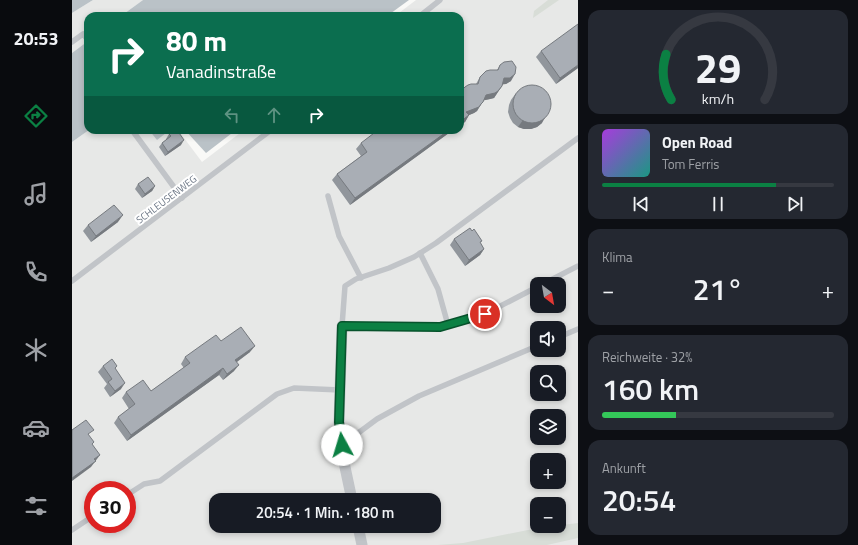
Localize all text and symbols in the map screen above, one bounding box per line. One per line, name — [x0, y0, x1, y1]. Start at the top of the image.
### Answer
text: 80 m — [166, 19, 227, 62]
text: 20:53 — [14, 25, 58, 52]
icon: right — [100, 28, 152, 80]
text: 29 — [695, 36, 741, 99]
text: Vanadinstraße — [166, 58, 276, 85]
text: km/h — [702, 88, 734, 110]
icon: directions — [22, 102, 50, 130]
icon: left — [221, 104, 243, 126]
icon: ahead — [263, 104, 285, 126]
icon: right — [305, 104, 327, 126]
text: Open Road — [662, 131, 732, 154]
text: Tom Ferris — [662, 154, 719, 174]
street label: SCHLEUSENWEG — [133, 172, 200, 227]
icon: music — [22, 180, 50, 208]
icon: previous — [630, 193, 652, 215]
icon: pause — [707, 193, 729, 215]
icon: next — [784, 193, 806, 215]
text: Klima — [602, 247, 633, 267]
icon: phone — [22, 258, 50, 286]
text: 21° — [693, 266, 743, 312]
text: − — [602, 273, 614, 307]
text: + — [822, 273, 834, 307]
north arrow — [530, 277, 566, 313]
map controls — [530, 277, 566, 533]
pin — [468, 297, 502, 331]
icon: arrive — [474, 303, 496, 325]
button: sound — [530, 321, 566, 357]
icon: climate — [22, 336, 50, 364]
text: Reichweite · 32% — [602, 347, 693, 367]
button: search — [530, 365, 566, 401]
text: 160 km — [602, 366, 699, 412]
button: layers — [530, 409, 566, 445]
icon: car — [22, 414, 50, 442]
position arrow — [321, 424, 363, 466]
button: + — [530, 453, 566, 489]
text: Ankunft — [602, 458, 646, 478]
text: 20:54 — [602, 477, 676, 523]
speed limit sign: 30 — [84, 481, 136, 533]
icon: filters — [22, 492, 50, 520]
button: − — [530, 497, 566, 533]
text: 20:54 · 1 Min. · 180 m — [256, 501, 394, 524]

